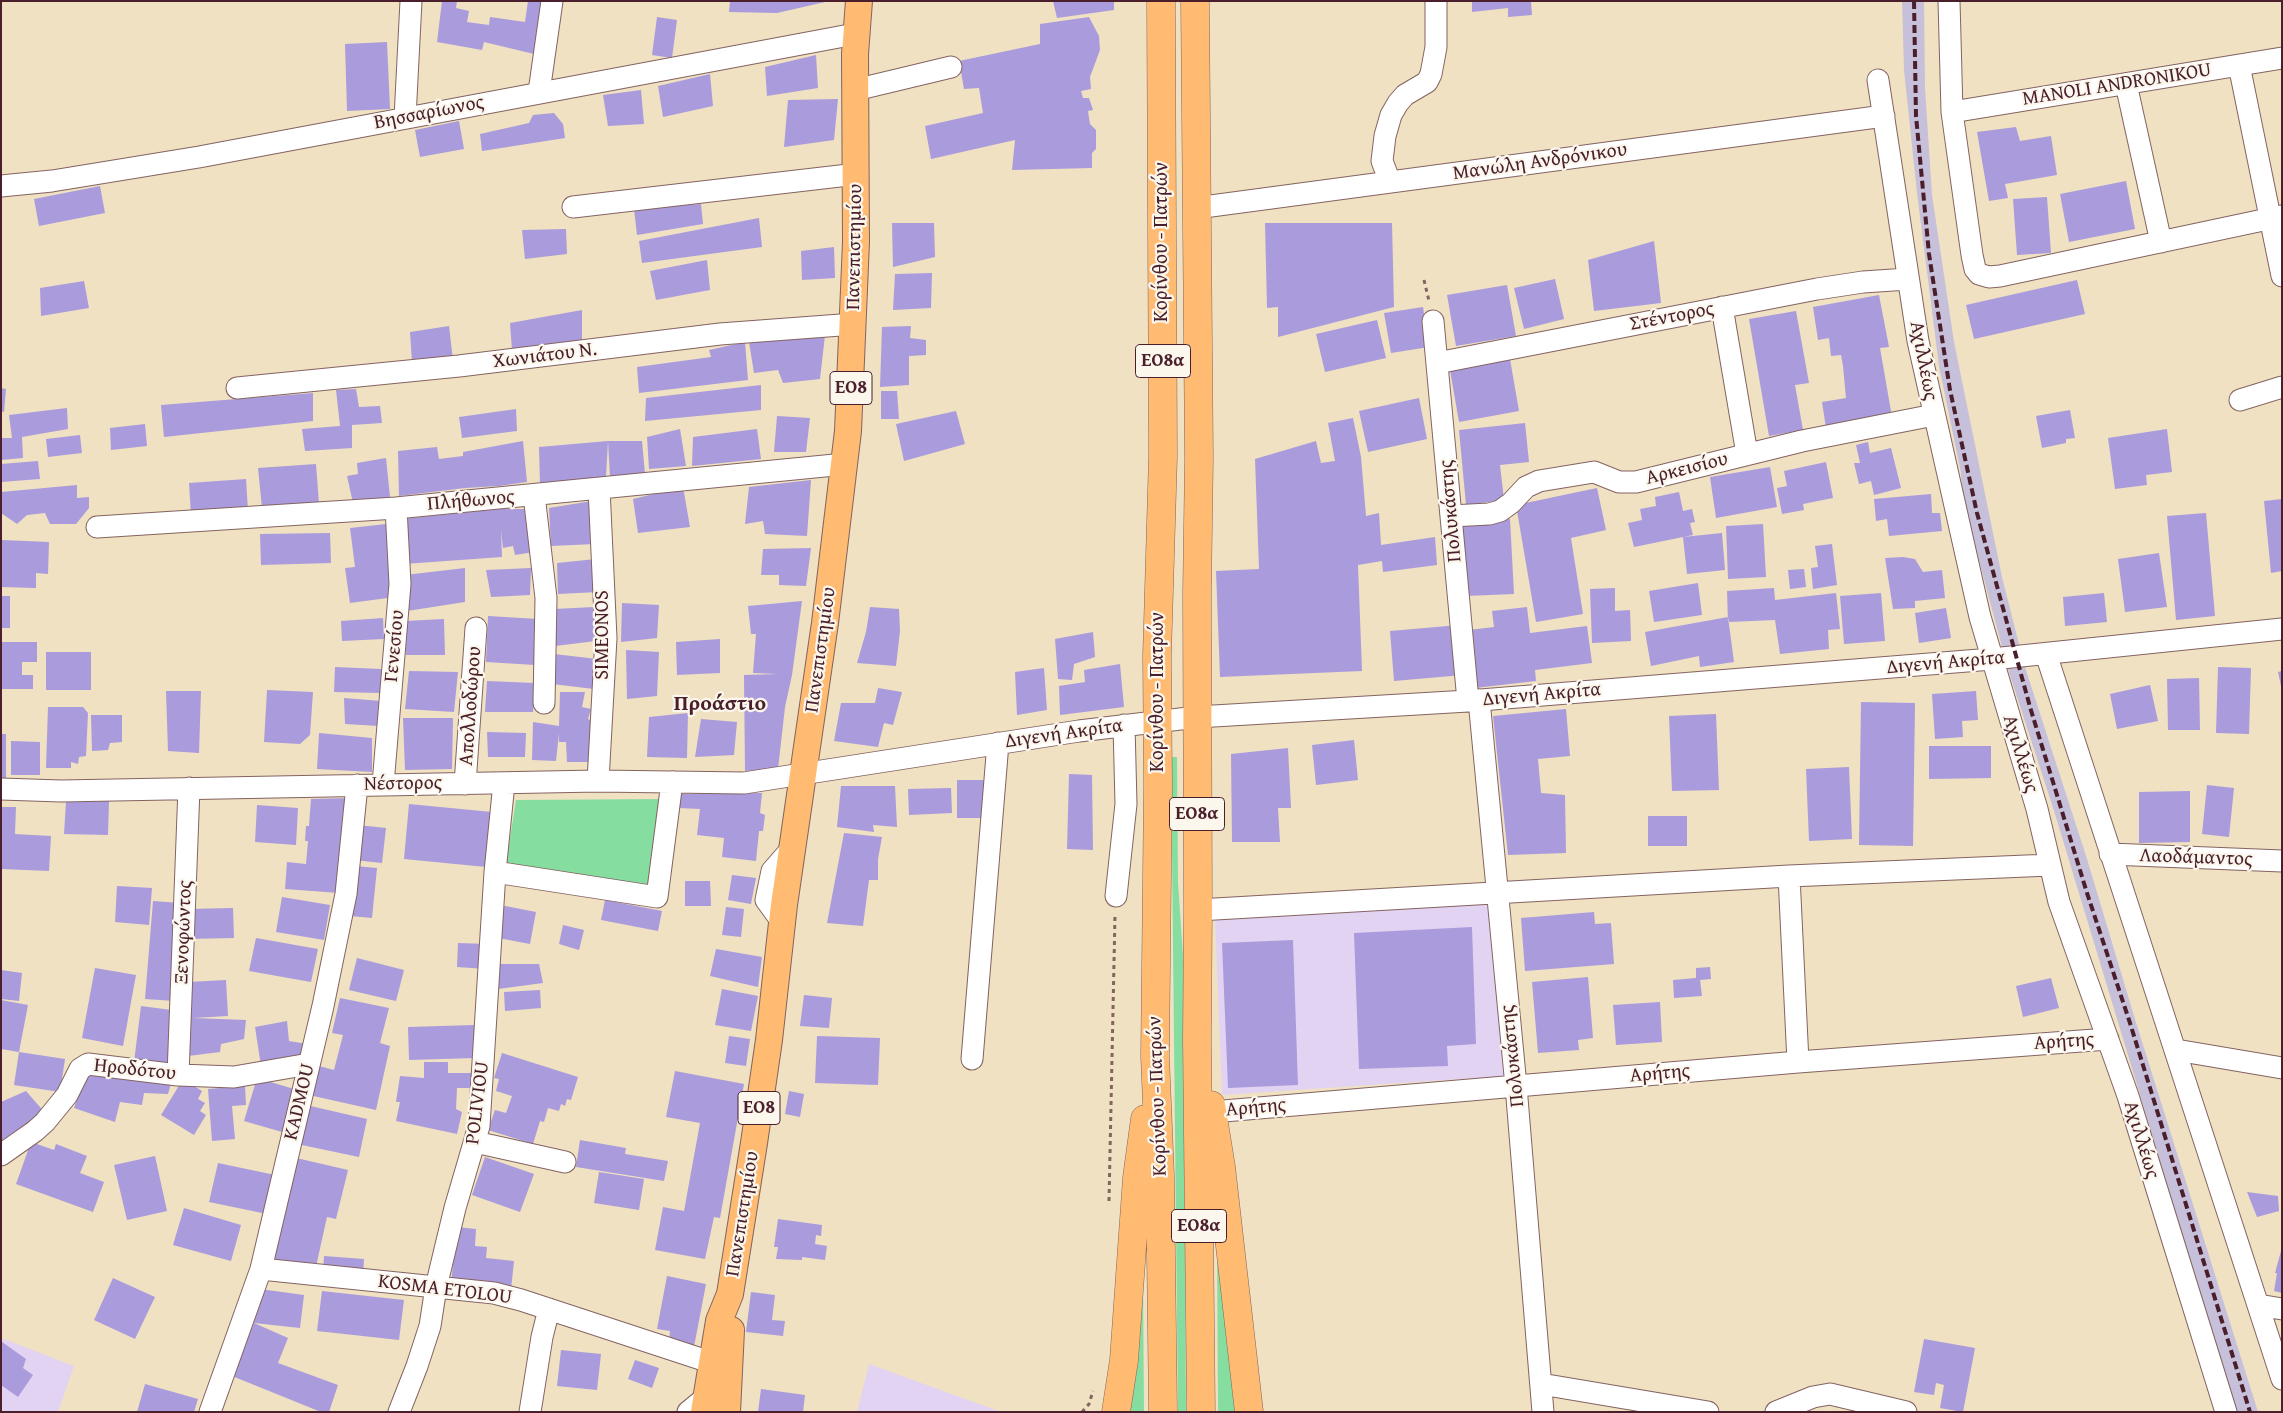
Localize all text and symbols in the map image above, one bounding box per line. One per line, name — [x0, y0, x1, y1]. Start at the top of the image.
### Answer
street label: MANOLI ANDRONIKOU — [2021, 58, 2213, 112]
street label: Βησσαρίωνος — [372, 91, 486, 135]
street label: Μανώλη Ανδρόνικου — [1451, 138, 1629, 186]
street label: Κορίνθου - Πατρών — [1150, 162, 1174, 322]
street label: Πανεπιστημίου — [842, 184, 868, 310]
street label: Στέντορος — [1628, 297, 1716, 337]
street label: Αχιλλέως — [1904, 319, 1942, 403]
street label: Χωνιάτου Ν. — [492, 338, 598, 374]
road number: ΕΟ8α — [1136, 344, 1190, 378]
road number: ΕΟ8 — [830, 372, 872, 404]
street label: Αρκεισίου — [1644, 447, 1730, 491]
street label: Πολυκάστης — [1435, 459, 1467, 563]
street label: Πλήθωνος — [426, 485, 516, 517]
street label: Πανεπιστημίου — [800, 586, 842, 714]
street label: SIMEONOS — [591, 590, 615, 680]
street label: Γενεσίου — [380, 609, 410, 683]
street label: Κορίνθου - Πατρών — [1146, 612, 1170, 772]
street label: Απολλοδώρου — [455, 646, 487, 766]
street label: Διγενή Ακρίτα — [1886, 646, 2006, 680]
street label: Διγενή Ακρίτα — [1482, 678, 1602, 712]
district label: Προάστιο — [674, 691, 766, 717]
street label: Αχιλλέως — [1997, 712, 2043, 796]
street label: Διγενή Ακρίτα — [1004, 714, 1124, 754]
street label: Νέστορος — [364, 771, 442, 797]
road number: ΕΟ8α — [1170, 798, 1224, 831]
street label: Λαοδάμαντος — [2139, 844, 2253, 872]
street label: Ξενοφώντος — [170, 880, 198, 984]
street label: Πολυκάστης — [1496, 1004, 1530, 1108]
street label: Κορίνθου - Πατρών — [1143, 1016, 1173, 1176]
street label: Αρήτης — [2033, 1028, 2095, 1056]
street label: Ηροδότου — [93, 1054, 177, 1086]
street label: Αρήτης — [1629, 1059, 1691, 1089]
street label: POLIVIOU — [461, 1060, 495, 1146]
street label: KADMOU — [280, 1061, 320, 1143]
road number: ΕΟ8 — [738, 1092, 780, 1124]
street label: Αρήτης — [1225, 1093, 1287, 1123]
street label: Αχιλλέως — [2118, 1098, 2164, 1182]
street label: Πανεπιστημίου — [721, 1150, 765, 1278]
road number: ΕΟ8α — [1172, 1210, 1226, 1242]
street label: KOSMA ETOLOU — [377, 1270, 513, 1310]

